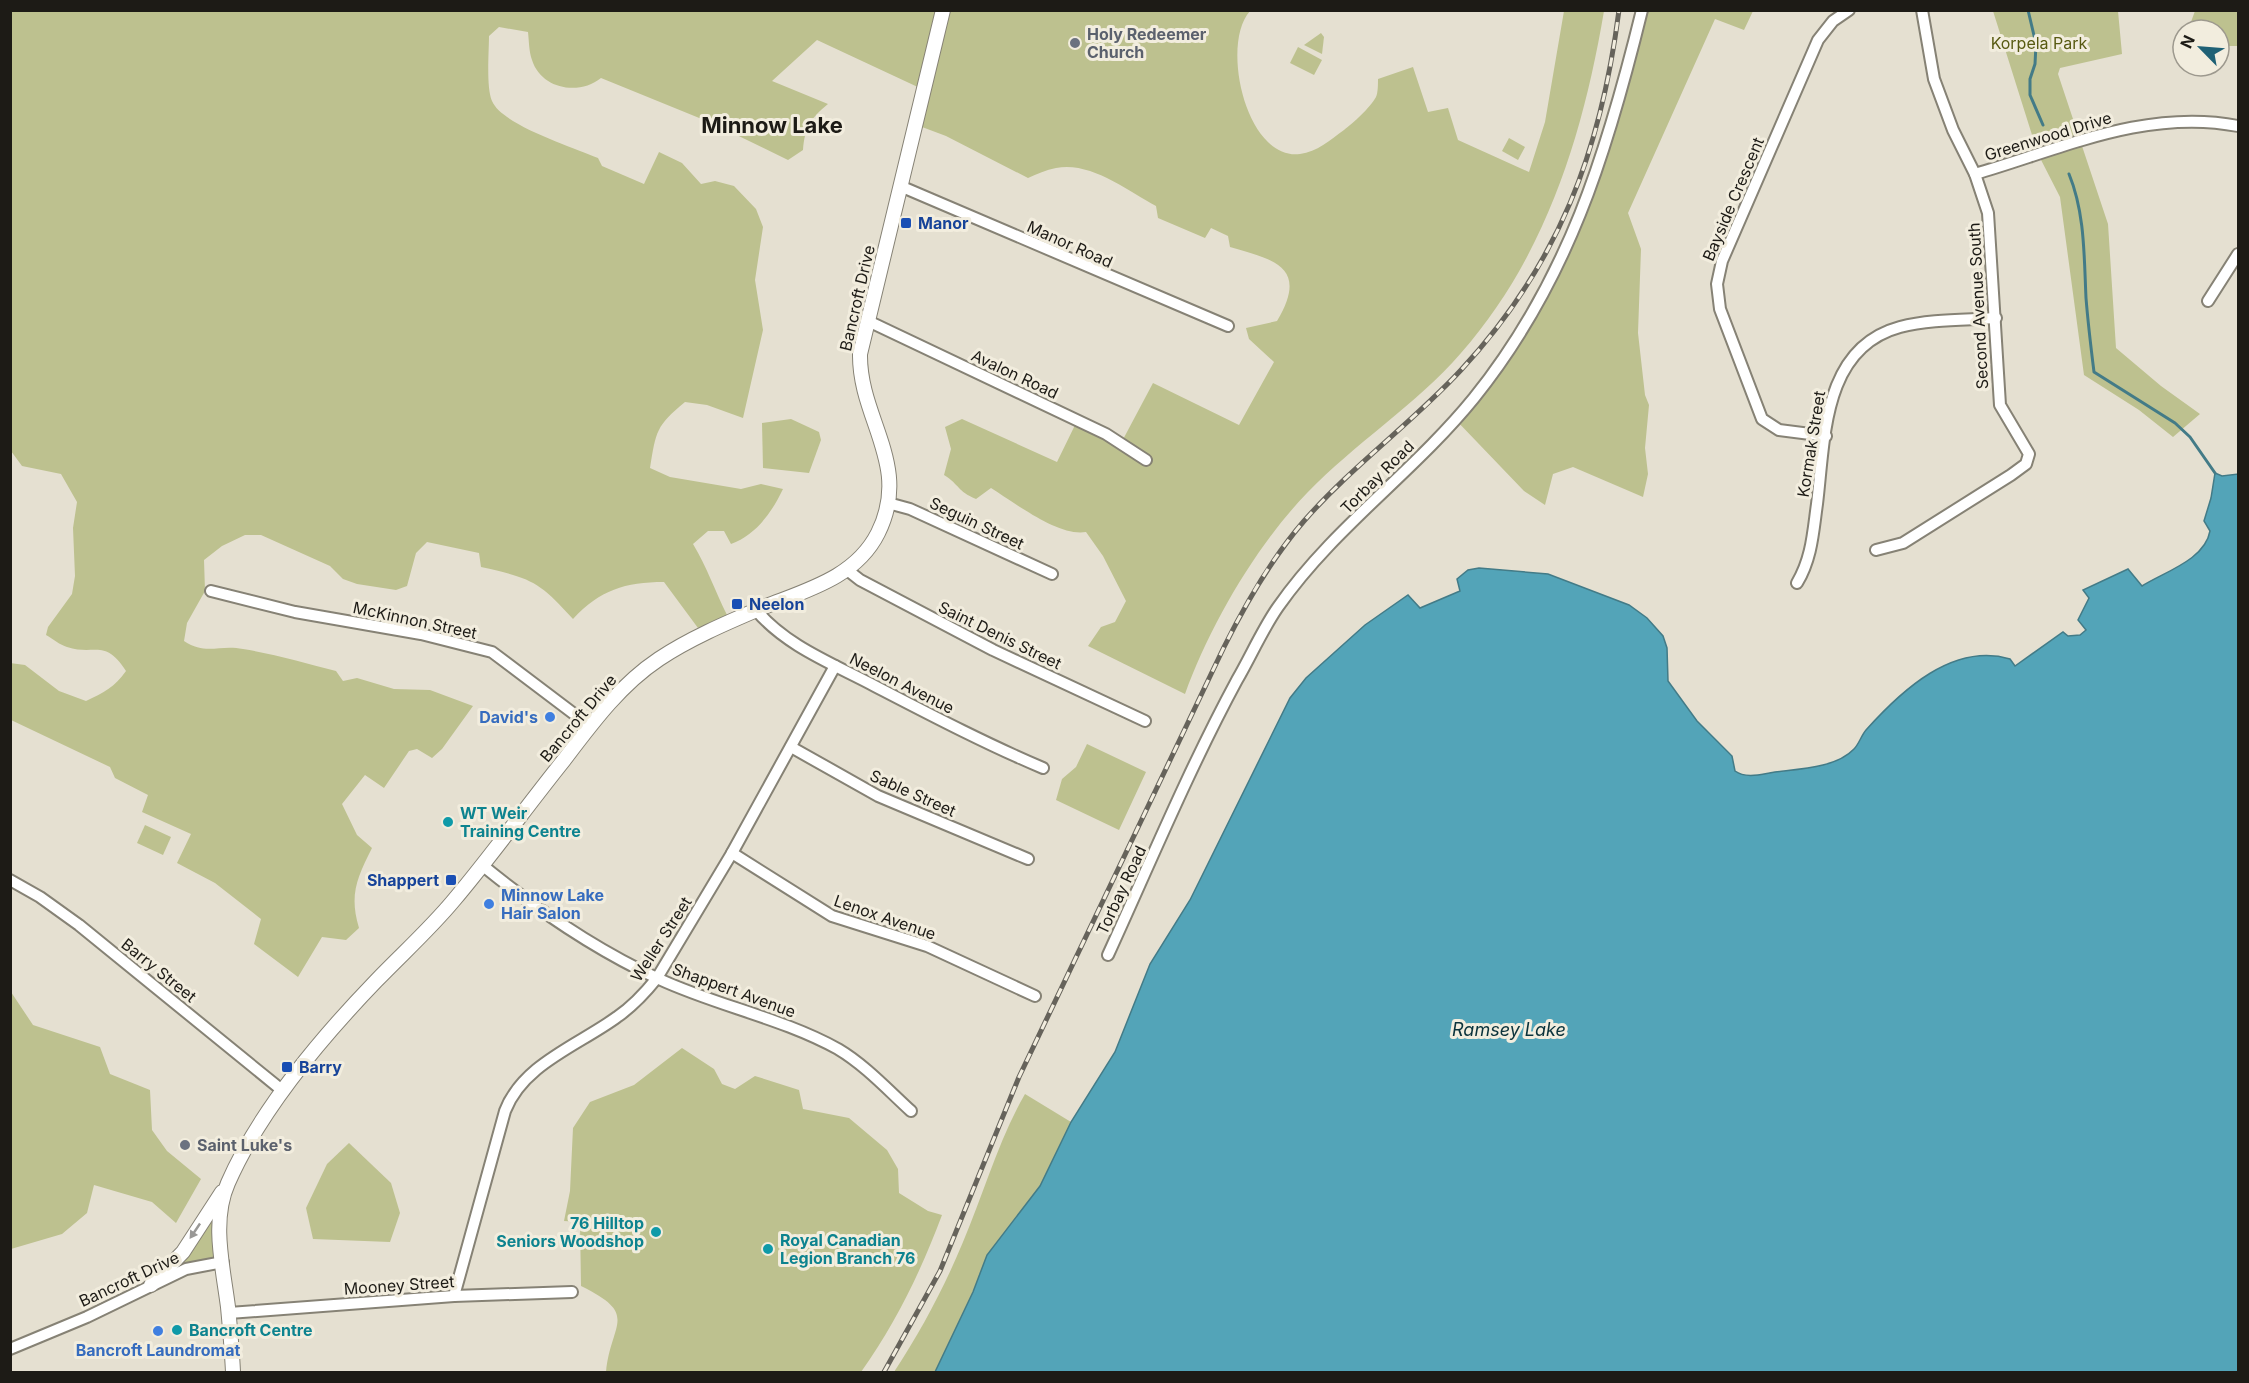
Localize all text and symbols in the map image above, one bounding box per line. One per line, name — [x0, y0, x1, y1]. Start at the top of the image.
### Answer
north arrow — [2171, 18, 2231, 78]
place label: Holy Redeemer Church — [1087, 24, 1207, 62]
text: N — [2176, 32, 2199, 51]
park label: Korpela Park — [1991, 33, 2088, 53]
marker: Holy Redeemer Church — [1068, 36, 1082, 50]
street label: Greenwood Drive — [1982, 107, 2114, 165]
district label: Minnow Lake — [701, 112, 843, 138]
street label: Bayside Crescent — [1698, 134, 1768, 264]
place label: Manor — [918, 213, 969, 233]
marker: Manor — [899, 216, 913, 230]
street label: Manor Road — [1024, 216, 1116, 272]
street label: Second Avenue South — [1964, 222, 1992, 390]
street label: Bancroft Drive — [835, 243, 879, 353]
street label: Avalon Road — [968, 345, 1062, 403]
street label: Kormak Street — [1793, 389, 1829, 499]
street label: Torbay Road — [1336, 436, 1418, 518]
street label: Seguin Street — [927, 492, 1027, 554]
place label: Neelon — [749, 594, 804, 614]
street label: McKinnon Street — [351, 597, 479, 643]
marker: Neelon — [730, 597, 744, 611]
street label: Saint Denis Street — [935, 597, 1065, 673]
street label: Neelon Avenue — [847, 648, 957, 718]
street label: Bancroft Drive — [536, 670, 620, 766]
place label: David's — [479, 707, 538, 727]
marker: David's — [543, 710, 557, 724]
street label: Sable Street — [867, 765, 959, 821]
place label: WT Weir Training Centre — [460, 803, 581, 841]
marker: WT Weir Training Centre — [441, 815, 455, 829]
street label: Torbay Road — [1092, 842, 1150, 938]
place label: Shappert — [367, 870, 439, 890]
marker: Shappert — [444, 873, 458, 887]
place label: Minnow Lake Hair Salon — [501, 885, 604, 923]
street label: Lenox Avenue — [831, 890, 939, 944]
street label: Weller Street — [626, 893, 696, 985]
marker: Minnow Lake Hair Salon — [482, 897, 496, 911]
street label: Barry Street — [117, 934, 201, 1006]
street label: Shappert Avenue — [670, 958, 798, 1022]
water label: Ramsey Lake — [1452, 1019, 1566, 1040]
place label: Barry — [299, 1057, 342, 1077]
marker: Barry — [280, 1060, 294, 1074]
place label: Saint Luke's — [197, 1135, 292, 1155]
marker: Saint Luke's — [178, 1138, 192, 1152]
place label: 76 Hilltop Seniors Woodshop — [496, 1213, 644, 1251]
one-way arrow — [190, 1223, 201, 1239]
marker: 76 Hilltop Seniors Woodshop — [649, 1225, 663, 1239]
place label: Royal Canadian Legion Branch 76 — [780, 1230, 915, 1268]
marker: Royal Canadian Legion Branch 76 — [761, 1242, 775, 1256]
street label: Bancroft Drive — [76, 1247, 182, 1311]
street label: Mooney Street — [343, 1271, 455, 1299]
place label: Bancroft Centre — [189, 1320, 312, 1340]
marker: Bancroft Centre — [170, 1323, 184, 1337]
marker: Bancroft Laundromat — [151, 1324, 165, 1338]
place label: Bancroft Laundromat — [76, 1340, 240, 1360]

